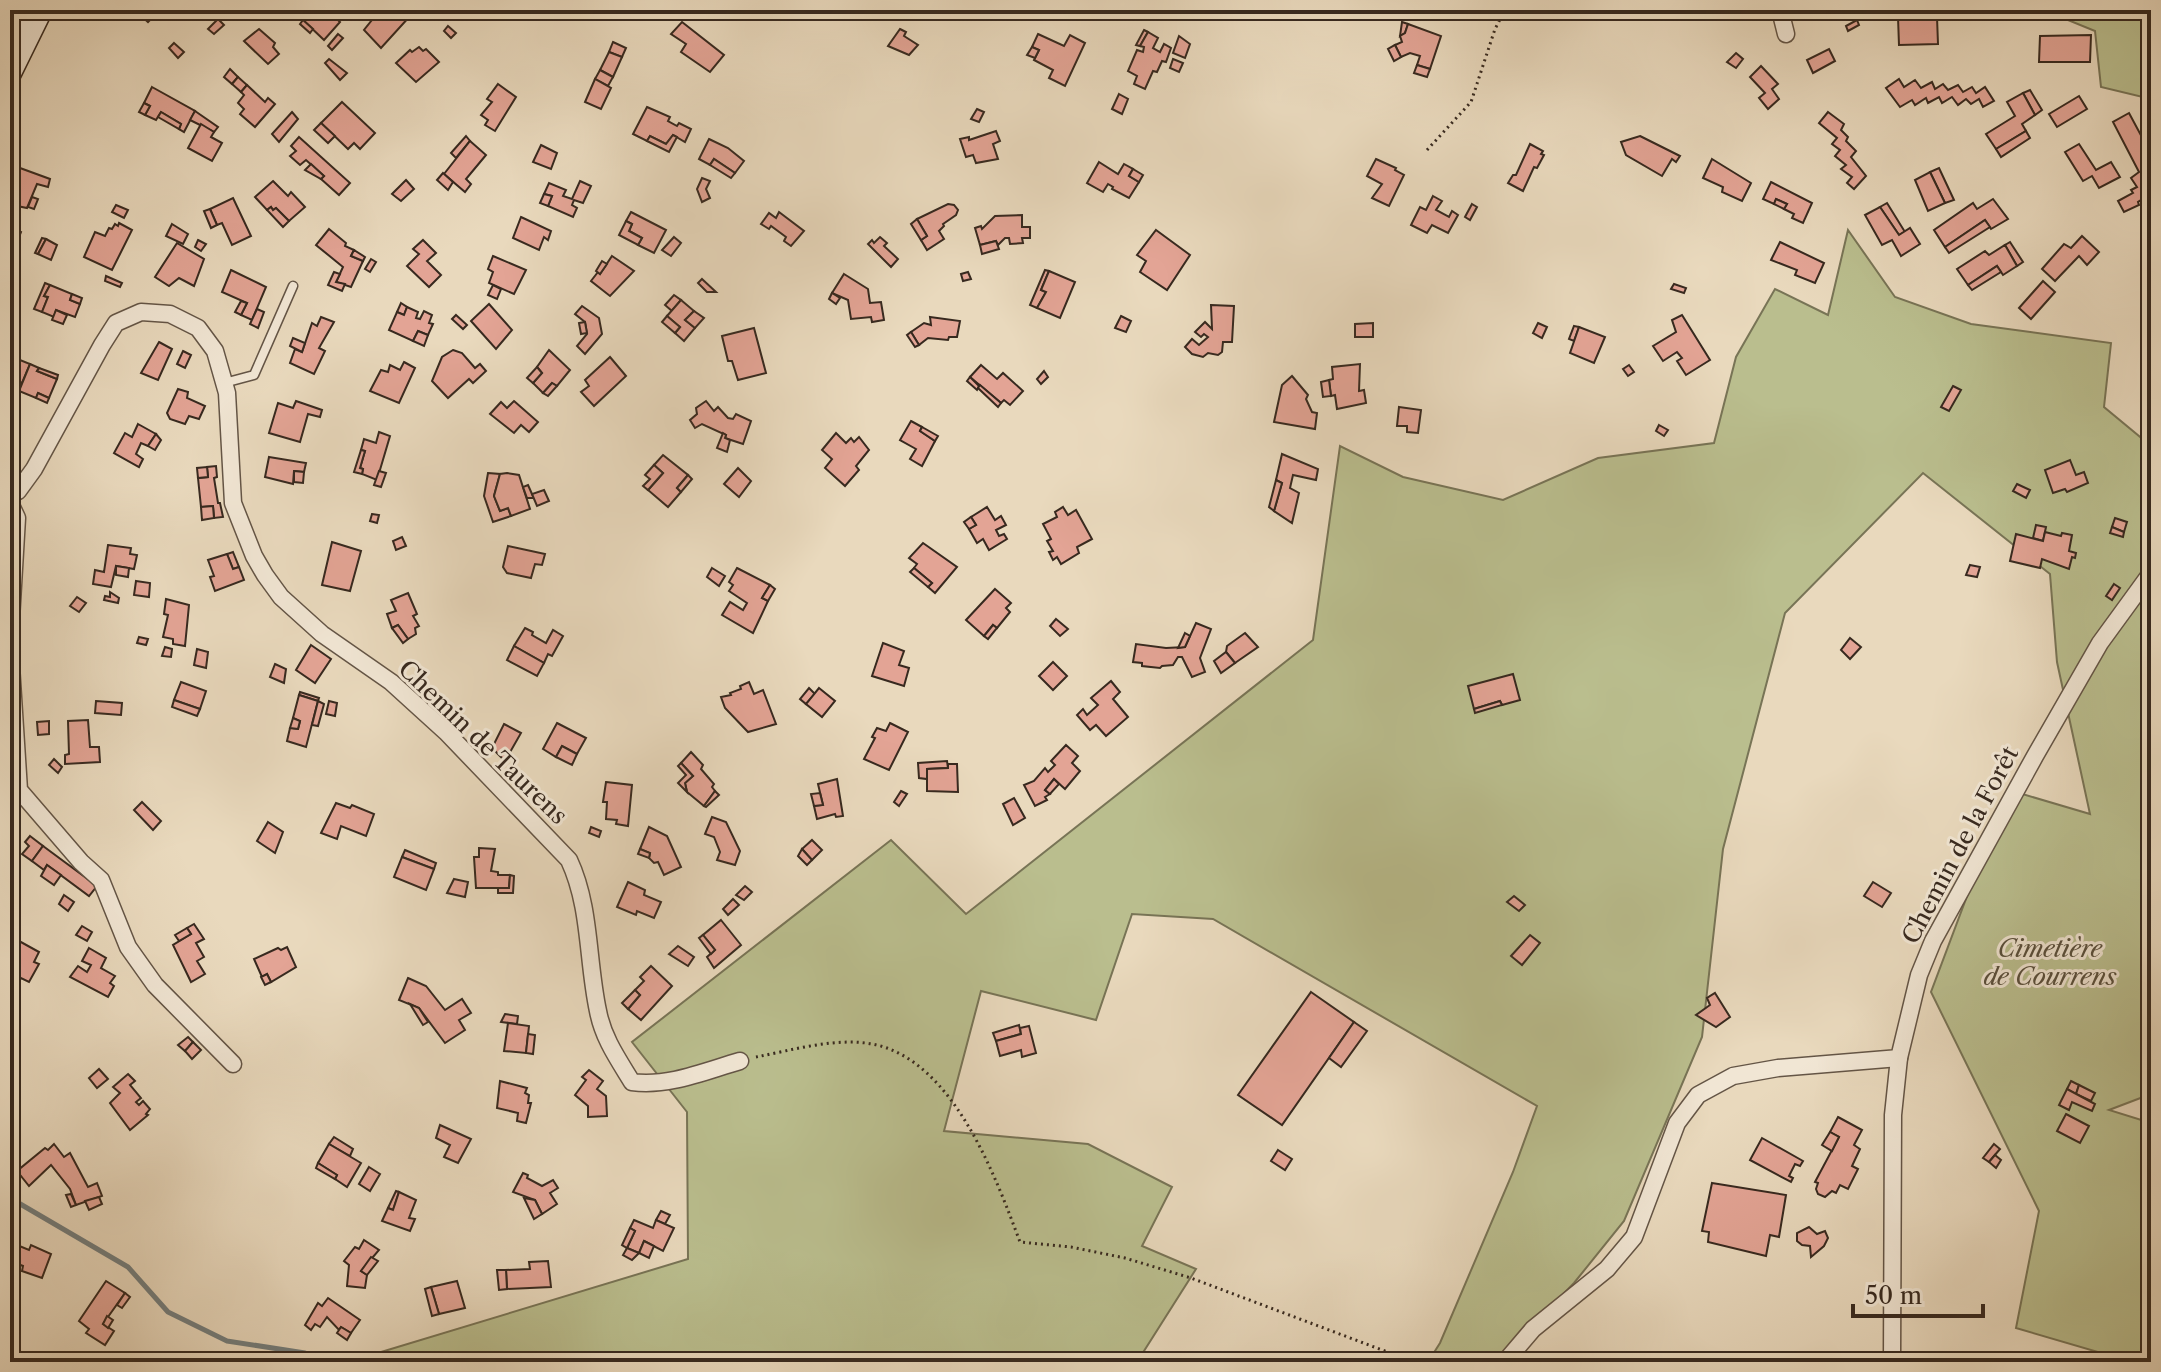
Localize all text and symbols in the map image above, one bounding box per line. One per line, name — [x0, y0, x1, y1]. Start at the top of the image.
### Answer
street label: Chemin de Taurens — [392, 654, 574, 830]
street label: Chemin de la Forêt — [1896, 741, 2025, 949]
park label: Cimetière de Courrens — [1983, 934, 2117, 991]
scale bar — [1853, 1268, 1983, 1318]
text: 50 m — [1865, 1281, 1922, 1310]

